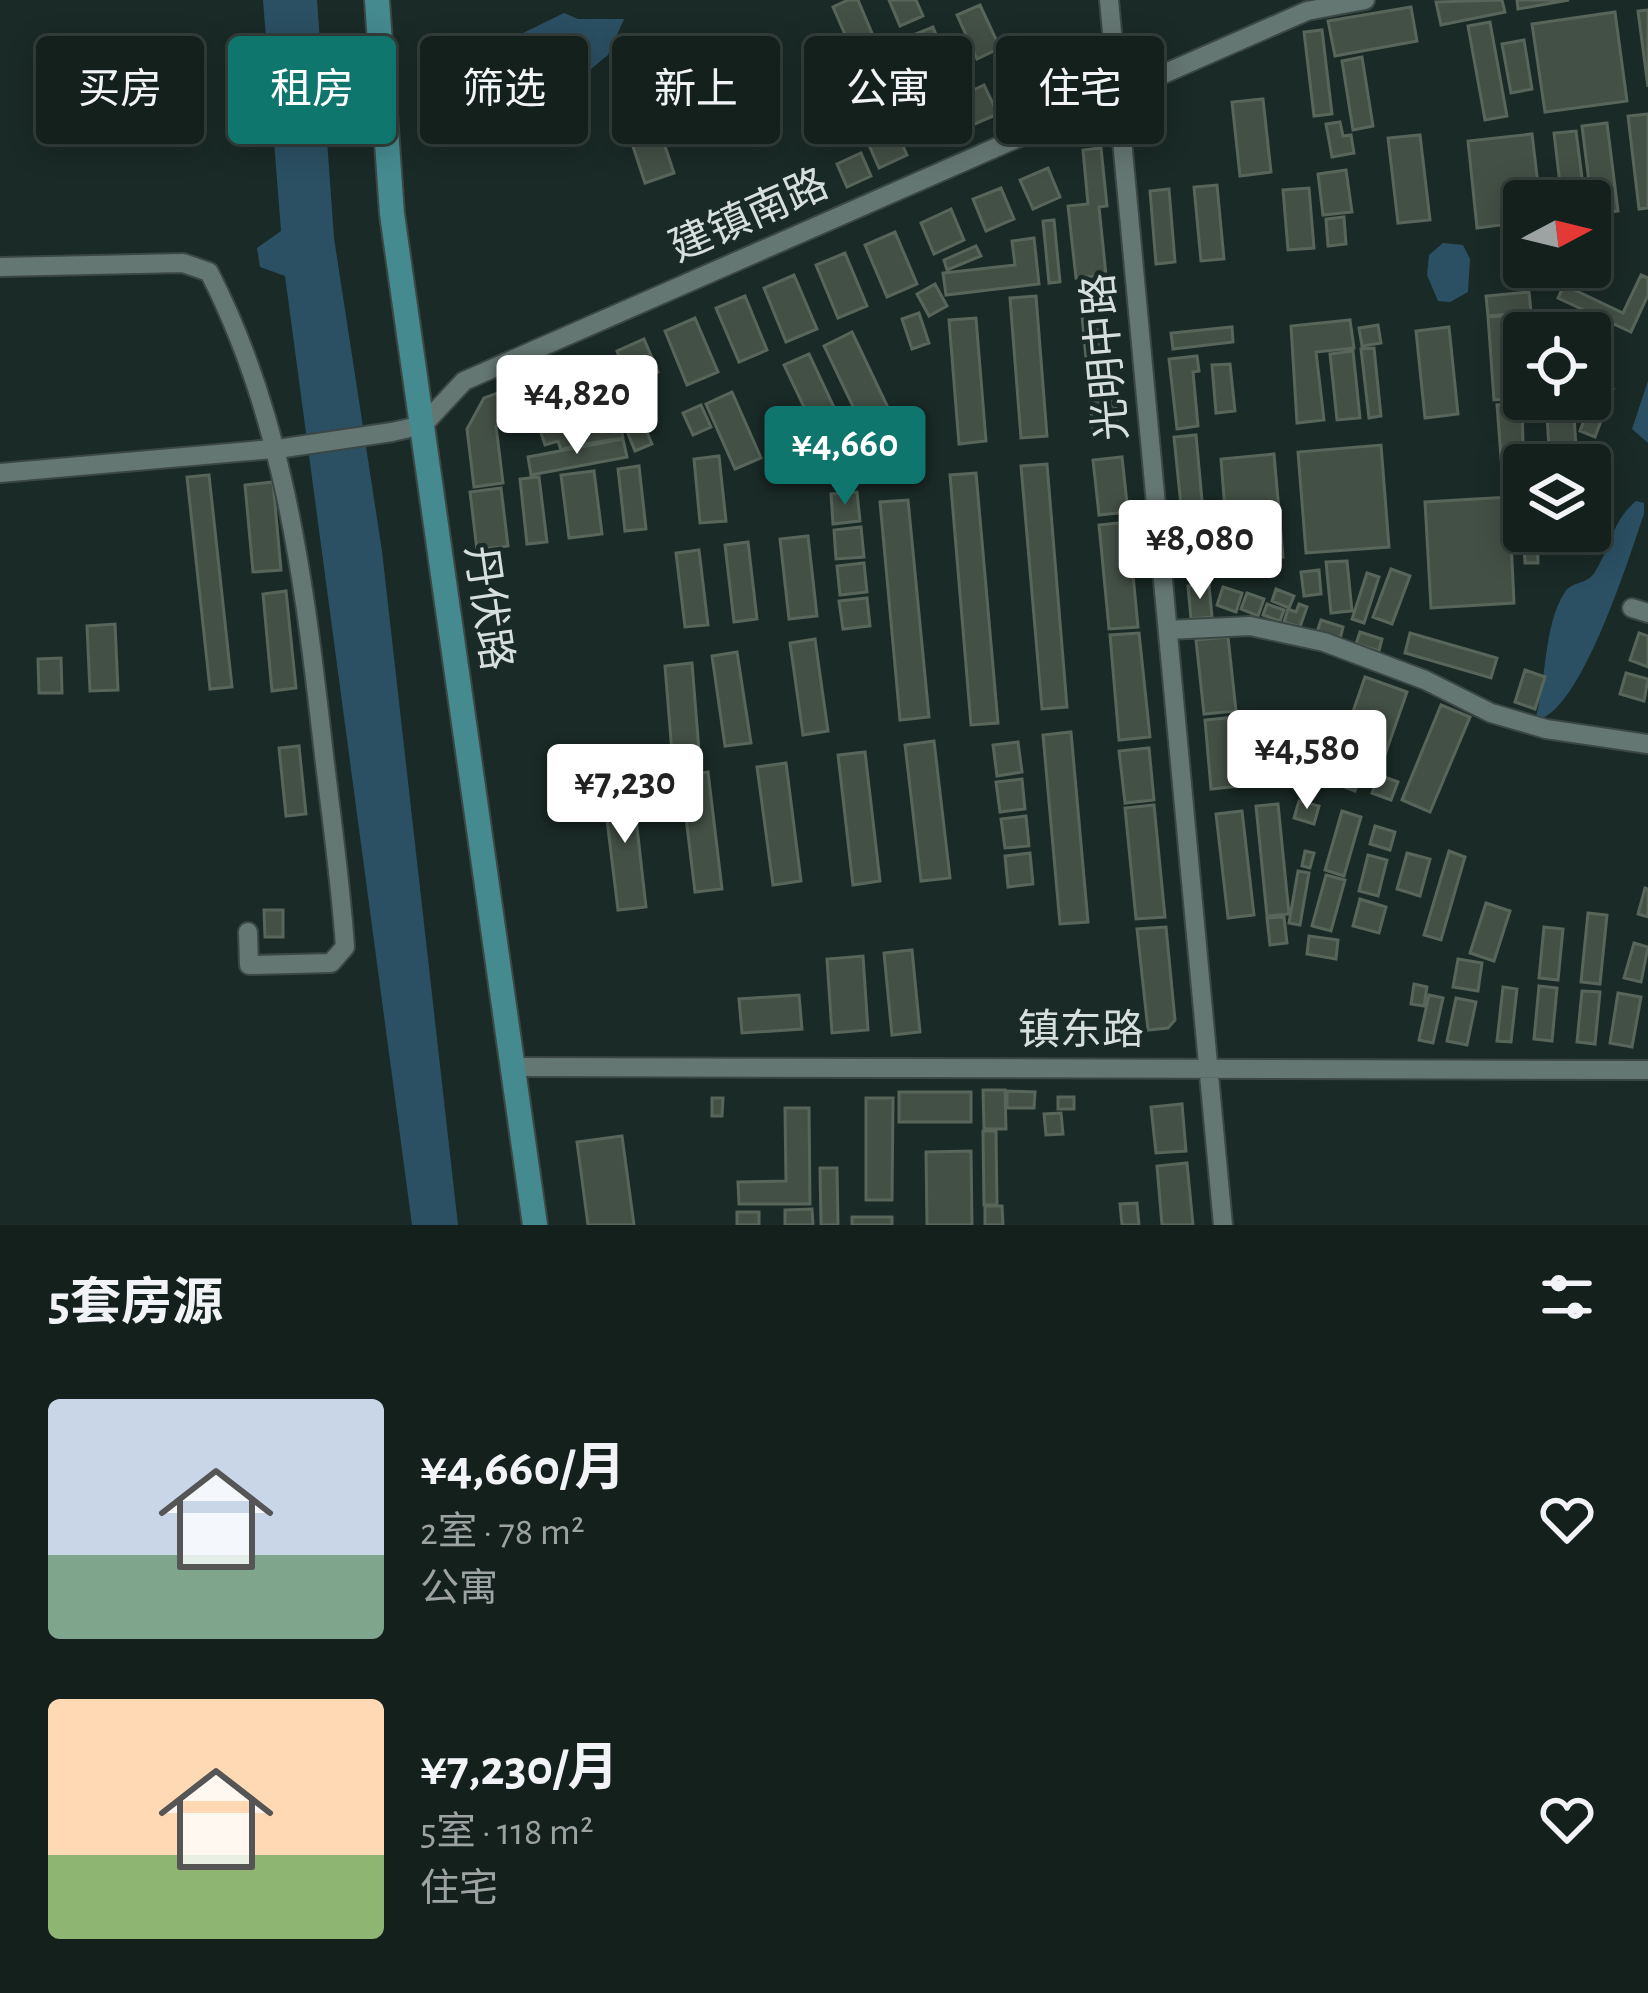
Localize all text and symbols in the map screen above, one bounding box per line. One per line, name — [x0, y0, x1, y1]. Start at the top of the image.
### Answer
chip: 买房 — [36, 36, 204, 144]
chip: 租房 — [228, 36, 396, 144]
chip: 筛选 — [420, 36, 588, 144]
chip: 新上 — [612, 36, 780, 144]
chip: 公寓 — [804, 36, 972, 144]
chip: 住宅 — [996, 36, 1164, 144]
street label: 建镇南路 — [663, 161, 834, 269]
north arrow — [1503, 180, 1611, 288]
map controls — [1503, 180, 1611, 552]
street label: 光明中路 — [1076, 271, 1134, 443]
button: locate — [1503, 312, 1611, 420]
pin: ¥4,820 — [479, 355, 675, 457]
text: ¥4,820 — [524, 374, 630, 413]
pin: ¥4,660 — [747, 406, 943, 508]
text: ¥4,660 — [791, 425, 899, 464]
button: layers — [1503, 444, 1611, 552]
pin: ¥8,080 — [1102, 500, 1298, 602]
text: ¥8,080 — [1146, 519, 1254, 558]
street label: 丹伏路 — [458, 542, 520, 673]
pin: ¥4,580 — [1209, 710, 1405, 812]
text: ¥4,580 — [1254, 729, 1360, 768]
pin: ¥7,230 — [527, 744, 723, 846]
text: ¥7,230 — [574, 763, 676, 802]
street label: 镇东路 — [1018, 1008, 1144, 1052]
icon: filters — [1534, 1264, 1600, 1330]
text: 5套房源 — [48, 1278, 223, 1329]
text: ¥4,660/月 — [420, 1443, 625, 1494]
icon: home — [144, 1447, 288, 1591]
icon: heart — [1534, 1486, 1600, 1552]
text: 2室 · 78 m² — [420, 1513, 585, 1552]
text: 公寓 — [420, 1570, 498, 1609]
text: ¥7,230/月 — [420, 1743, 619, 1794]
icon: home — [144, 1747, 288, 1891]
icon: heart — [1534, 1786, 1600, 1852]
text: 5室 · 118 m² — [420, 1813, 594, 1852]
text: 住宅 — [420, 1870, 498, 1909]

